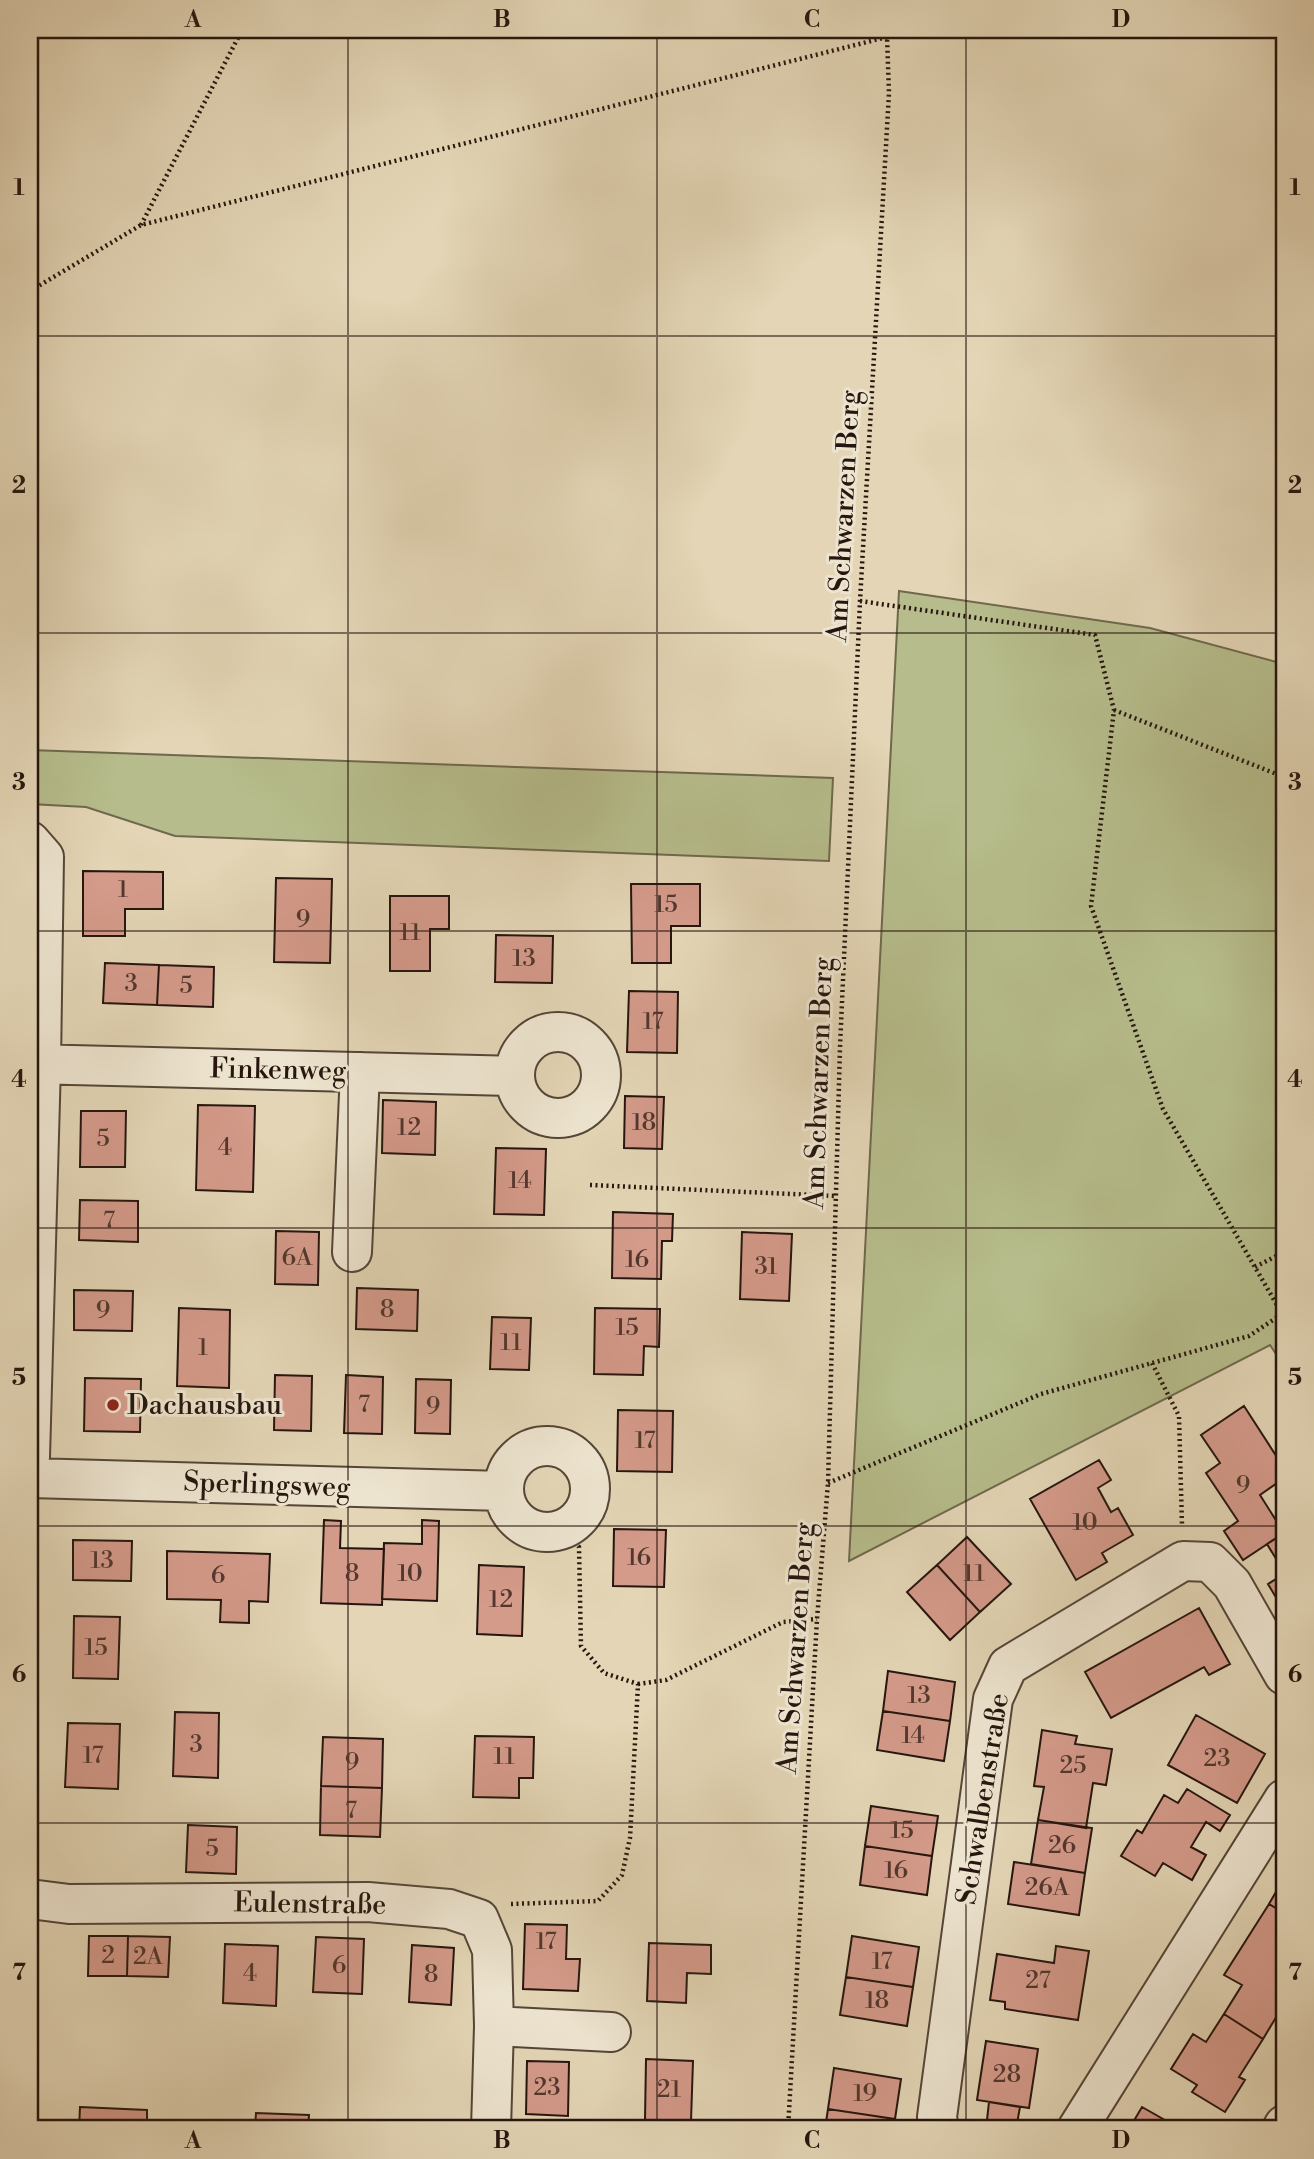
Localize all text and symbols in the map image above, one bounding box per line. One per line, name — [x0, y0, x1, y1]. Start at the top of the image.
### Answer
text: A — [184, 6, 202, 34]
text: B — [493, 6, 511, 34]
text: C — [804, 6, 820, 34]
text: D — [1112, 6, 1130, 34]
text: 1 — [13, 174, 25, 202]
text: 1 — [1289, 174, 1301, 202]
street label: Am Schwarzen Berg — [820, 389, 868, 644]
text: 2 — [12, 472, 26, 500]
text: 2 — [1288, 472, 1302, 500]
text: 3 — [12, 769, 26, 797]
text: 3 — [1288, 769, 1302, 797]
house number: 1 — [118, 875, 129, 905]
house number: 15 — [654, 890, 678, 920]
house number: 9 — [296, 905, 310, 935]
house number: 11 — [399, 918, 421, 948]
house number: 13 — [512, 944, 536, 974]
street label: Am Schwarzen Berg — [797, 956, 841, 1211]
house number: 3 — [124, 969, 138, 999]
house number: 5 — [179, 971, 193, 1001]
house number: 17 — [642, 1007, 664, 1037]
street label: Finkenweg — [209, 1051, 347, 1089]
text: 4 — [11, 1066, 27, 1094]
text: 4 — [1287, 1066, 1303, 1094]
house number: 18 — [632, 1108, 656, 1138]
house number: 12 — [397, 1113, 421, 1143]
house number: 5 — [96, 1124, 110, 1154]
house number: 4 — [218, 1133, 232, 1163]
house number: 14 — [508, 1166, 532, 1196]
house number: 7 — [103, 1206, 115, 1236]
house number: 6A — [281, 1243, 313, 1273]
house number: 16 — [625, 1245, 649, 1275]
house number: 31 — [754, 1252, 778, 1282]
house number: 8 — [380, 1295, 394, 1325]
house number: 9 — [96, 1296, 110, 1326]
house number: 15 — [615, 1313, 639, 1343]
house number: 11 — [500, 1328, 522, 1358]
house number: 1 — [198, 1333, 209, 1363]
text: 5 — [12, 1364, 26, 1392]
text: 5 — [1288, 1364, 1302, 1392]
place label: Dachausbau — [127, 1388, 282, 1423]
house number: 7 — [358, 1390, 370, 1420]
house number: 9 — [426, 1392, 440, 1422]
marker: Dachausbau — [105, 1397, 121, 1413]
house number: 17 — [634, 1426, 656, 1456]
street label: Sperlingsweg — [183, 1465, 352, 1505]
house number: 9 — [1236, 1471, 1250, 1501]
house number: 10 — [1072, 1508, 1098, 1538]
street label: Am Schwarzen Berg — [770, 1521, 822, 1776]
house number: 16 — [627, 1543, 651, 1573]
house number: 13 — [90, 1546, 114, 1576]
house number: 8 — [345, 1559, 359, 1589]
house number: 10 — [397, 1559, 423, 1589]
house number: 11 — [963, 1559, 985, 1589]
house number: 6 — [211, 1561, 225, 1591]
house number: 12 — [489, 1585, 513, 1615]
house number: 15 — [84, 1633, 108, 1663]
text: 6 — [12, 1661, 26, 1689]
text: 6 — [1288, 1661, 1302, 1689]
house number: 13 — [907, 1681, 931, 1711]
street label: Schwalbenstraße — [949, 1691, 1017, 1907]
house number: 14 — [901, 1721, 925, 1751]
house number: 3 — [189, 1730, 203, 1760]
house number: 17 — [82, 1741, 104, 1771]
house number: 11 — [493, 1742, 515, 1772]
house number: 23 — [1204, 1744, 1230, 1774]
house number: 9 — [345, 1748, 359, 1778]
house number: 25 — [1060, 1751, 1086, 1781]
house number: 7 — [345, 1796, 357, 1826]
house number: 15 — [890, 1816, 914, 1846]
house number: 26 — [1048, 1831, 1076, 1861]
house number: 5 — [205, 1834, 219, 1864]
house number: 16 — [884, 1856, 908, 1886]
house number: 26A — [1025, 1873, 1070, 1903]
street label: Eulenstraße — [233, 1885, 387, 1923]
house number: 17 — [535, 1927, 557, 1957]
house number: 2 — [101, 1941, 115, 1971]
house number: 2A — [133, 1942, 164, 1972]
house number: 17 — [871, 1947, 893, 1977]
house number: 6 — [332, 1951, 346, 1981]
text: 7 — [12, 1959, 26, 1987]
house number: 4 — [243, 1959, 257, 1989]
text: 7 — [1288, 1959, 1302, 1987]
house number: 8 — [424, 1960, 438, 1990]
house number: 27 — [1025, 1966, 1051, 1996]
house number: 18 — [865, 1986, 889, 2016]
house number: 28 — [993, 2060, 1021, 2090]
house number: 23 — [534, 2073, 560, 2103]
house number: 21 — [657, 2075, 682, 2105]
house number: 19 — [853, 2079, 877, 2109]
text: A — [184, 2127, 202, 2155]
text: B — [493, 2127, 511, 2155]
text: C — [804, 2127, 820, 2155]
text: D — [1112, 2127, 1130, 2155]

